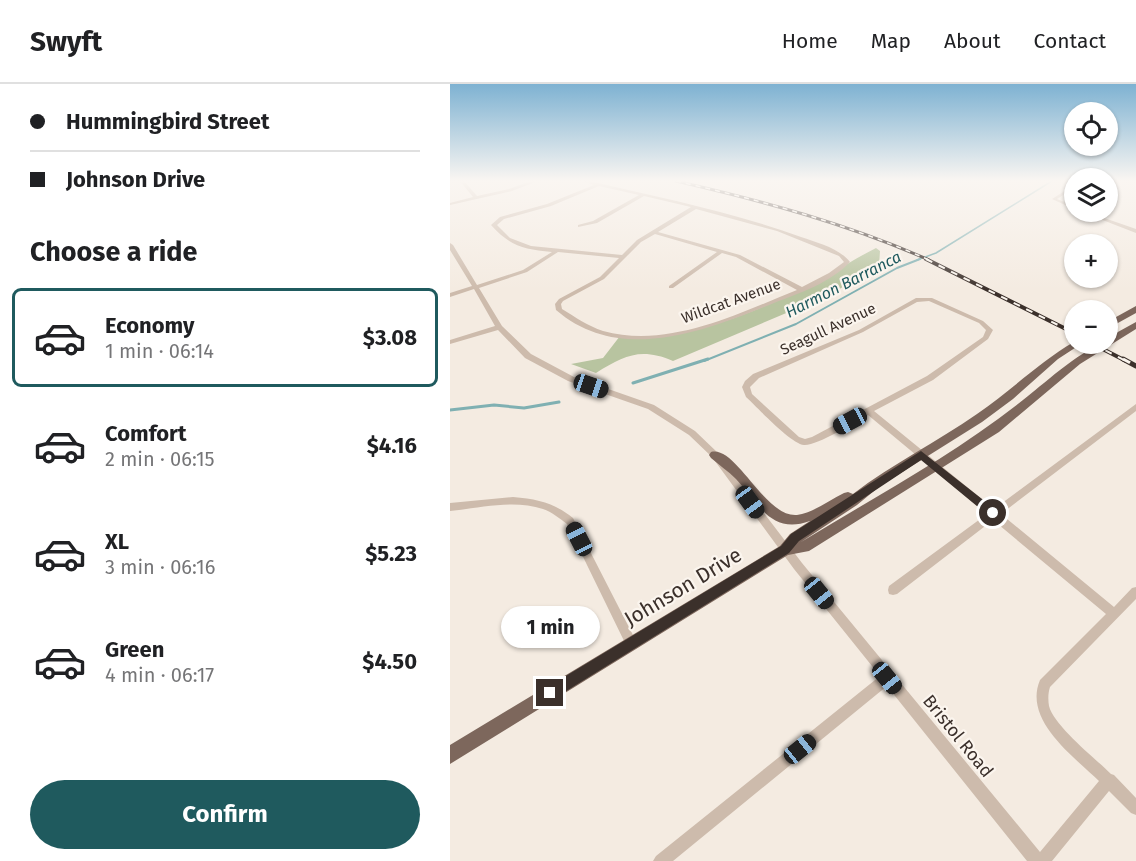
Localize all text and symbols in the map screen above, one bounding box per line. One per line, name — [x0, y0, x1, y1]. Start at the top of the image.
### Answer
text: Swyft — [30, 25, 102, 58]
text: Home — [782, 28, 838, 54]
text: Map — [871, 28, 911, 54]
text: About — [944, 28, 1001, 54]
text: Contact — [1034, 28, 1106, 54]
map controls — [1064, 102, 1118, 354]
button: locate — [1064, 102, 1118, 156]
text: Hummingbird Street — [66, 108, 269, 135]
text: Johnson Drive — [66, 166, 205, 193]
button: layers — [1064, 168, 1118, 222]
button: + — [1064, 234, 1118, 288]
text: Choose a ride — [30, 236, 197, 268]
water label: Harmon Barranca — [782, 247, 904, 322]
street label: Wildcat Avenue — [679, 275, 783, 327]
street label: Seagull Avenue — [777, 299, 879, 359]
button: − — [1064, 300, 1118, 354]
icon: car — [33, 311, 87, 365]
text: Economy — [105, 312, 194, 339]
text: $3.08 — [363, 324, 417, 351]
text: 1 min · 06:14 — [105, 339, 214, 363]
car — [571, 372, 611, 400]
car — [830, 405, 870, 437]
icon: car — [33, 419, 87, 473]
text: Comfort — [105, 420, 186, 447]
text: $4.16 — [367, 432, 417, 459]
text: 2 min · 06:15 — [105, 447, 215, 471]
car — [732, 482, 768, 522]
route start — [979, 499, 1006, 526]
car — [563, 519, 595, 559]
icon: car — [33, 527, 87, 581]
text: XL — [105, 528, 129, 555]
text: $5.23 — [365, 540, 417, 567]
street label: Johnson Drive — [620, 542, 746, 632]
text: 3 min · 06:16 — [105, 555, 215, 579]
car — [801, 573, 837, 613]
callout: 1 min — [501, 606, 600, 648]
text: 1 min — [526, 615, 575, 639]
icon: car — [33, 635, 87, 689]
text: Green — [105, 636, 164, 663]
text: $4.50 — [362, 648, 417, 675]
car — [869, 658, 905, 698]
text: 4 min · 06:17 — [105, 663, 214, 687]
route end — [536, 679, 563, 706]
street label: Bristol Road — [918, 690, 998, 782]
car — [780, 731, 820, 767]
button: Confirm — [30, 780, 420, 849]

